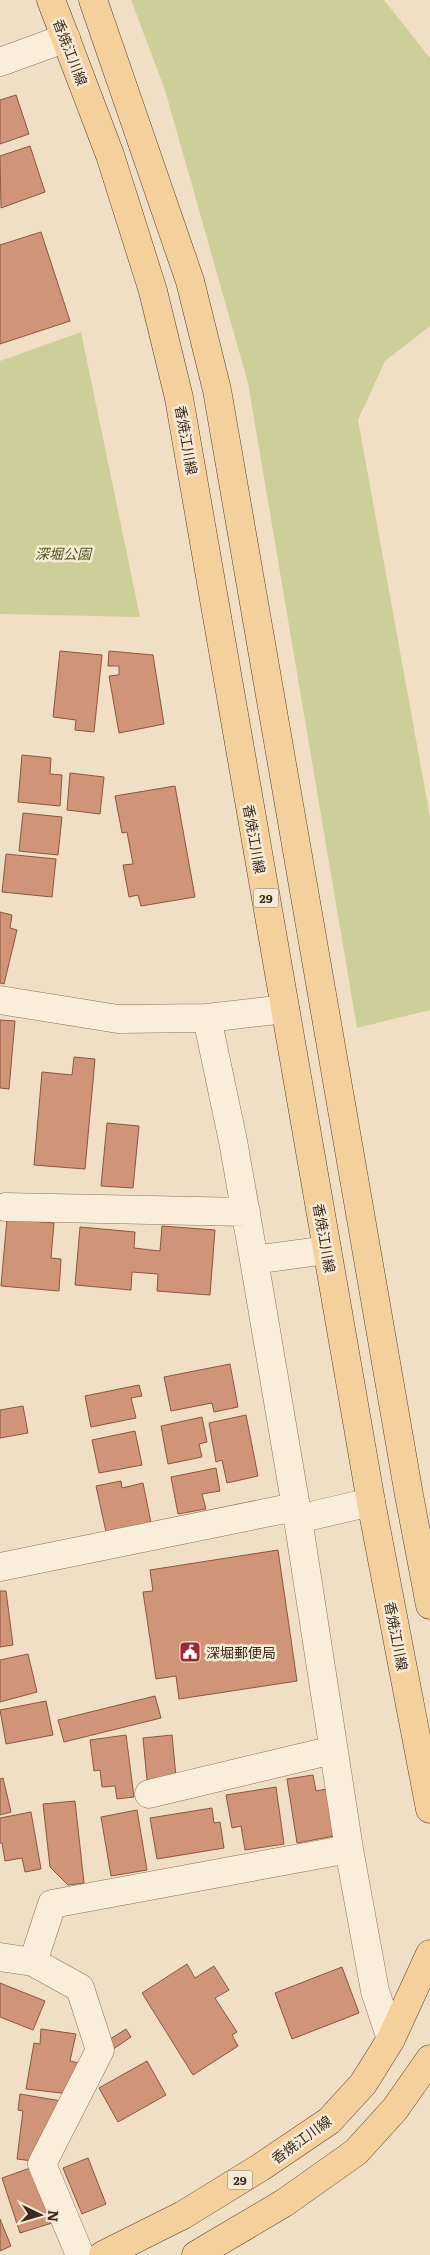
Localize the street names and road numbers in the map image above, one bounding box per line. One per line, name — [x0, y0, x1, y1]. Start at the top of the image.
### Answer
street label: 香焼江川線 — [49, 16, 93, 88]
street label: 香焼江川線 — [171, 404, 203, 476]
street label: 香焼江川線 — [239, 803, 271, 875]
road number: 29 — [254, 888, 278, 908]
street label: 香焼江川線 — [309, 1202, 341, 1274]
street label: 香焼江川線 — [381, 1600, 413, 1672]
street label: 香焼江川線 — [267, 2110, 335, 2168]
road number: 29 — [228, 2170, 252, 2190]

